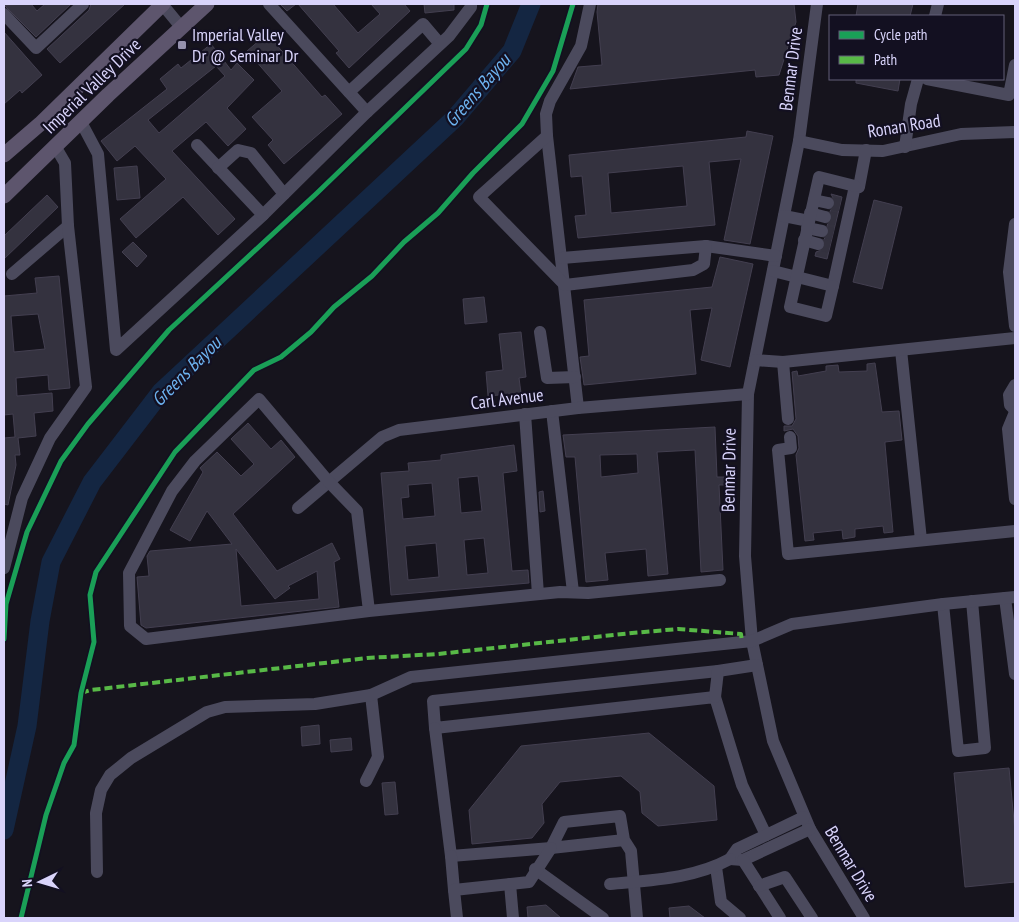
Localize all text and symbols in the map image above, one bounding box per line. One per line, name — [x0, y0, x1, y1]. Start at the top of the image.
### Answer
legend — [829, 15, 1004, 80]
place label: Imperial Valley Dr @ Seminar Dr — [192, 23, 299, 67]
text: Cycle path — [874, 25, 927, 44]
street label: Benmar Drive — [774, 26, 807, 112]
street label: Imperial Valley Drive — [38, 33, 146, 138]
marker: Imperial Valley Dr @ Seminar Dr — [176, 39, 188, 51]
water label: Greens Bayou — [439, 47, 516, 131]
text: Path — [874, 50, 897, 69]
street label: Ronan Road — [866, 108, 942, 143]
water label: Greens Bayou — [146, 330, 227, 411]
street label: Carl Avenue — [469, 383, 545, 414]
street label: Benmar Drive — [716, 428, 741, 512]
street label: Benmar Drive — [820, 822, 883, 906]
north arrow — [15, 857, 65, 907]
text: N — [18, 879, 36, 888]

